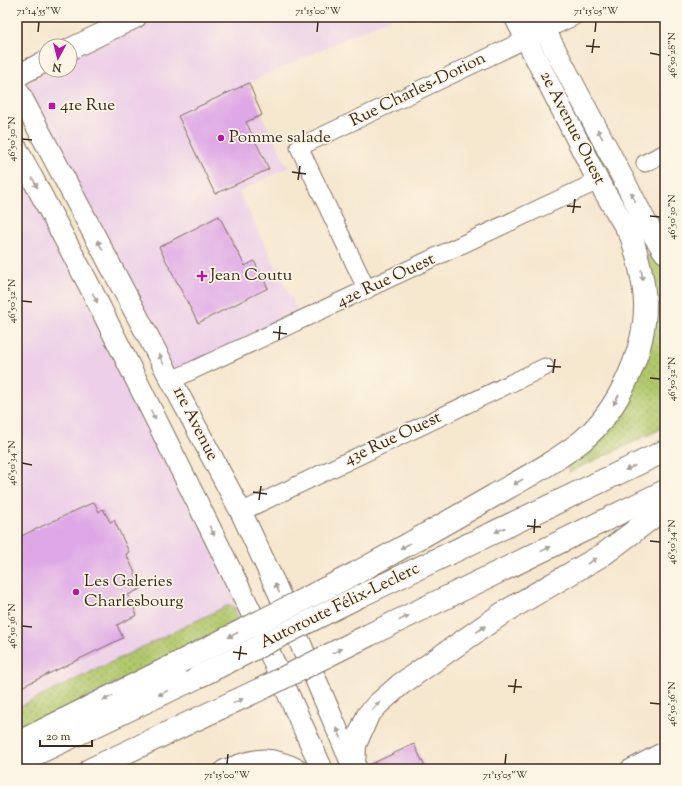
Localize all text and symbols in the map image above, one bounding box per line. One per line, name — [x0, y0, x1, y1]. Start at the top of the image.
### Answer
text: 71°14'55"W — [17, 4, 61, 19]
text: 71°15'00"W — [295, 4, 341, 19]
text: 71°15'05"W — [574, 4, 618, 19]
text: 46°50'28"N — [665, 32, 680, 78]
north arrow — [38, 38, 78, 78]
street label: Rue Charles-Dorion — [346, 47, 490, 133]
text: N — [51, 58, 63, 76]
street label: 2e Avenue Ouest — [533, 67, 611, 189]
place label: 41e Rue — [60, 94, 115, 118]
marker: 41e Rue — [47, 101, 57, 111]
text: 46°50'30"N — [5, 117, 20, 161]
place label: Pomme salade — [229, 126, 331, 150]
one-way arrow — [597, 128, 603, 139]
marker: Pomme salade — [216, 133, 226, 143]
one-way arrow — [32, 177, 39, 189]
one-way arrow — [630, 192, 637, 203]
text: 46°50'30"N — [665, 195, 680, 239]
one-way arrow — [97, 239, 103, 251]
street label: 42e Rue Ouest — [333, 248, 439, 314]
place label: Jean Coutu — [209, 264, 292, 288]
one-way arrow — [639, 269, 645, 281]
marker: Jean Coutu — [197, 271, 207, 281]
text: 46°50'32"N — [5, 279, 20, 323]
one-way arrow — [92, 293, 98, 304]
one-way arrow — [158, 354, 165, 365]
text: 46°50'32"N — [665, 357, 680, 401]
street label: 1re Avenue — [166, 383, 224, 465]
one-way arrow — [613, 394, 620, 406]
street label: 43e Rue Ouest — [341, 406, 446, 472]
one-way arrow — [150, 409, 156, 421]
text: 46°50'34"N — [5, 441, 20, 485]
one-way arrow — [624, 465, 635, 471]
one-way arrow — [512, 478, 524, 485]
text: 46°50'34"N — [665, 520, 680, 564]
one-way arrow — [209, 525, 215, 537]
one-way arrow — [494, 527, 505, 533]
one-way arrow — [399, 543, 411, 550]
one-way arrow — [540, 546, 552, 552]
street label: Autoroute Félix-Leclerc — [256, 557, 424, 655]
one-way arrow — [586, 558, 598, 565]
place label: Les Galeries Charlesbourg — [84, 570, 184, 614]
one-way arrow — [273, 582, 280, 594]
marker: Les Galeries Charlesbourg — [71, 587, 81, 597]
text: 46°50'36"N — [5, 604, 20, 648]
one-way arrow — [398, 615, 410, 621]
one-way arrow — [475, 625, 486, 633]
one-way arrow — [228, 631, 239, 638]
one-way arrow — [332, 648, 343, 654]
text: 46°50'36"N — [665, 682, 680, 726]
one-way arrow — [157, 690, 169, 696]
one-way arrow — [102, 695, 113, 701]
one-way arrow — [232, 697, 244, 704]
one-way arrow — [372, 701, 381, 711]
scale bar — [40, 722, 92, 748]
text: 20 m — [46, 728, 71, 746]
one-way arrow — [336, 728, 342, 739]
text: 71°15'00"W — [204, 768, 250, 783]
text: 71°15'05"W — [483, 768, 527, 783]

